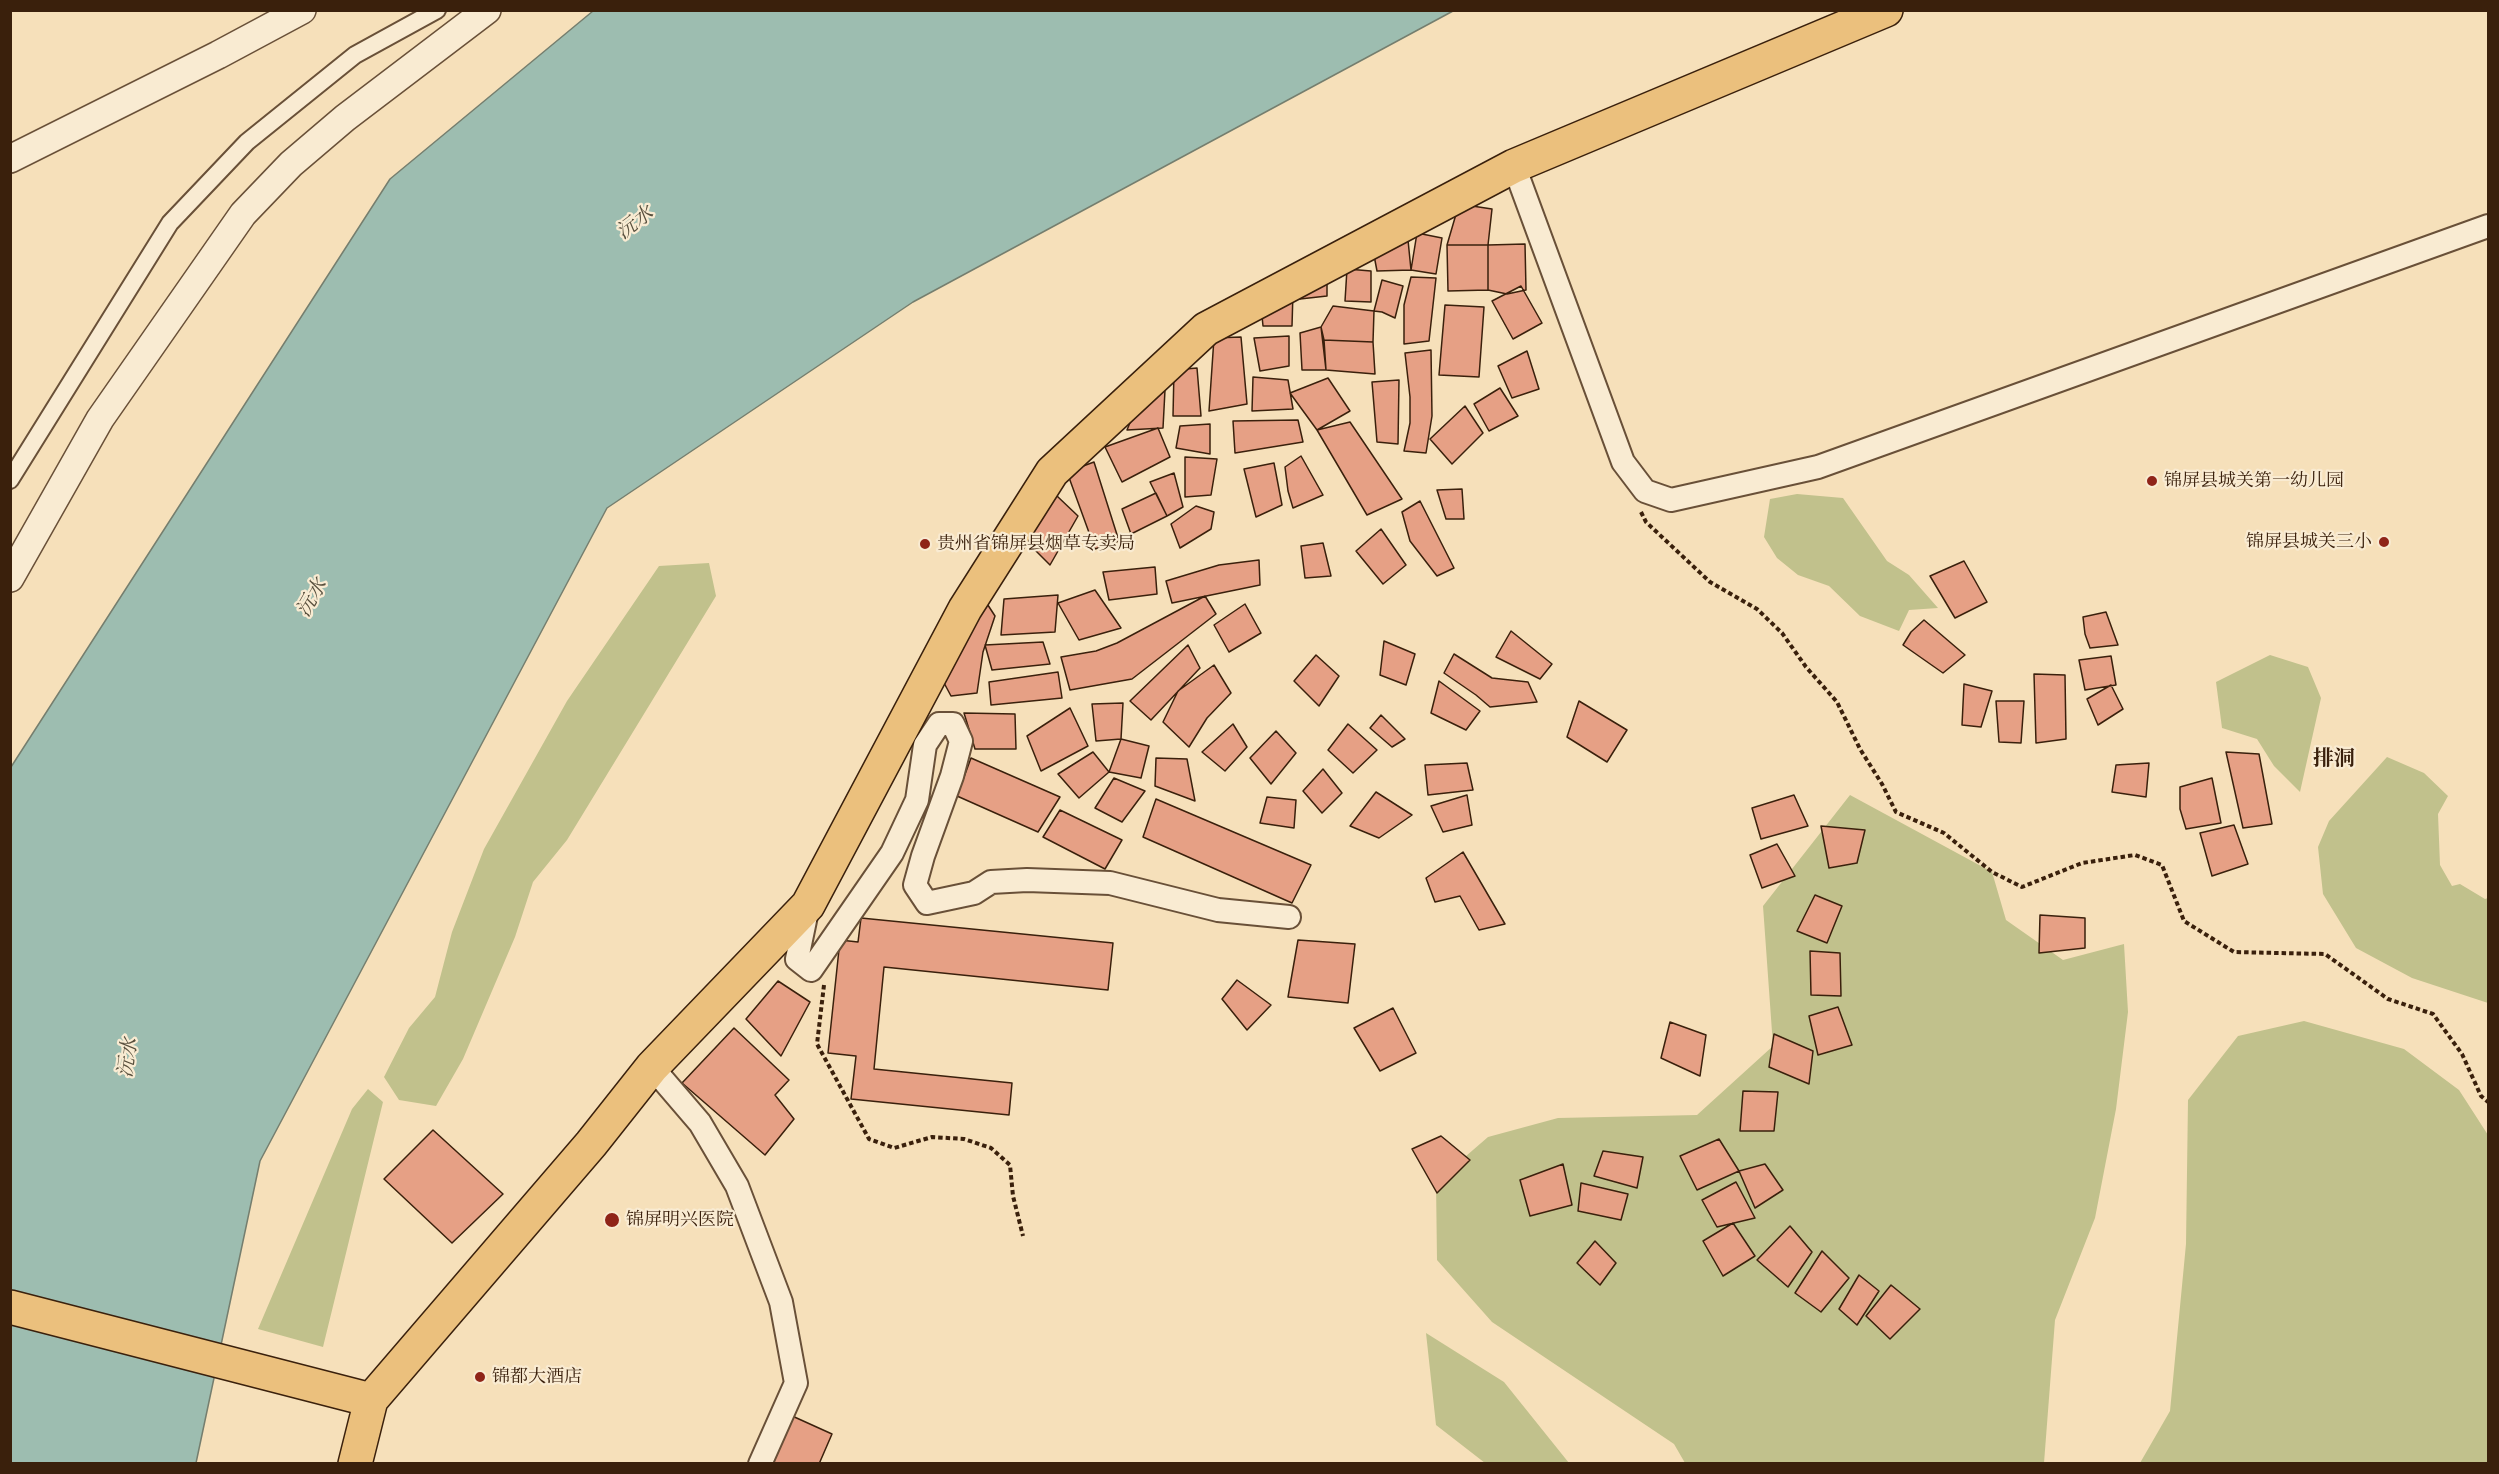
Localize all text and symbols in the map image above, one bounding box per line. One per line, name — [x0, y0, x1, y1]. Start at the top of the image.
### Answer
water label: 沅水 — [612, 201, 658, 245]
place label: 锦屏县城关第一幼儿园 — [2164, 470, 2344, 492]
marker: 锦屏县城关第一幼儿园 — [2145, 474, 2159, 488]
place label: 锦屏县城关三小 — [2246, 531, 2372, 553]
place label: 贵州省锦屏县烟草专卖局 — [937, 533, 1135, 555]
marker: 锦屏县城关三小 — [2377, 535, 2391, 549]
marker: 贵州省锦屏县烟草专卖局 — [918, 537, 932, 551]
water label: 沅水 — [292, 575, 332, 621]
district label: 排洞 — [2313, 746, 2355, 772]
water label: 沅水 — [113, 1037, 143, 1079]
place label: 锦屏明兴医院 — [626, 1209, 734, 1231]
marker: 锦屏明兴医院 — [603, 1211, 621, 1229]
place label: 锦都大酒店 — [492, 1366, 582, 1388]
marker: 锦都大酒店 — [473, 1370, 487, 1384]

